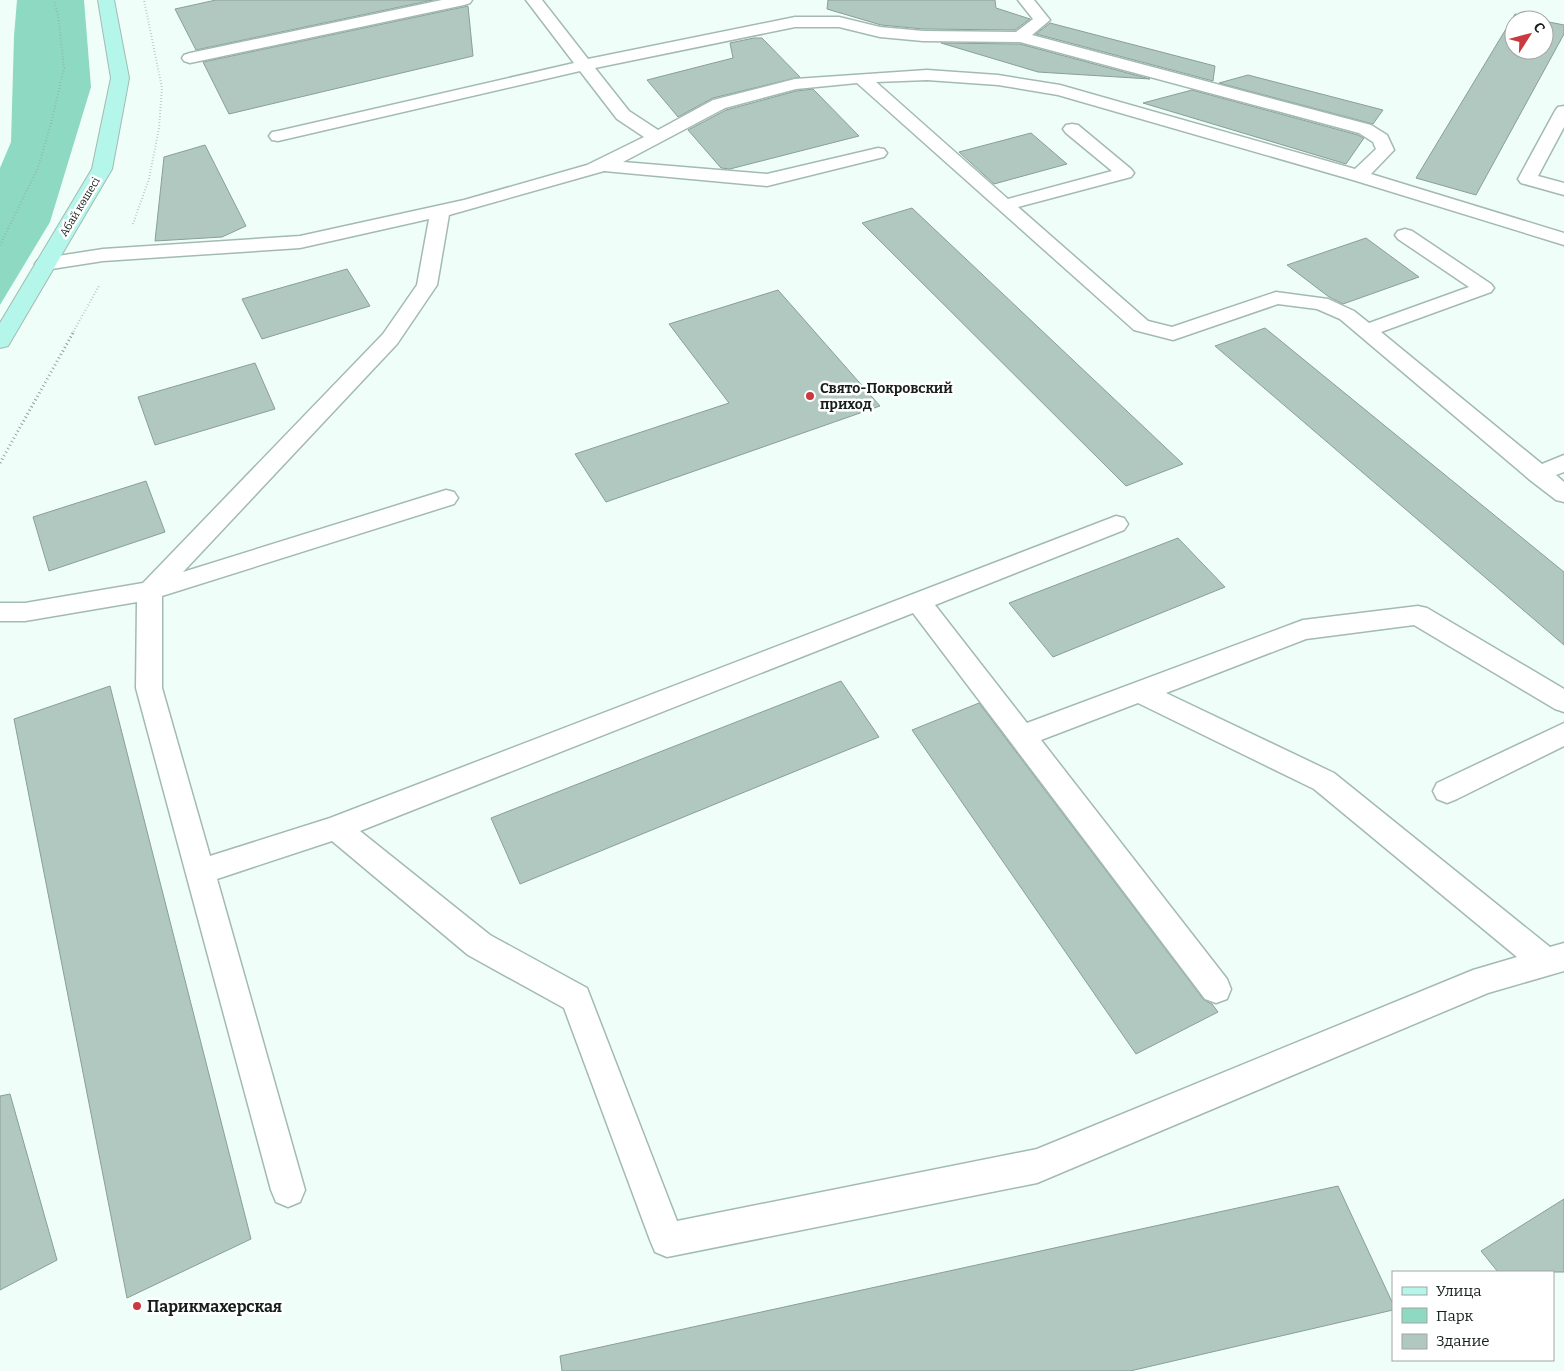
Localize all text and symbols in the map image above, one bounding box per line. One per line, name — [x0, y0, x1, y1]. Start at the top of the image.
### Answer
north arrow — [1504, 10, 1554, 60]
text: С — [1530, 19, 1549, 36]
street label: Абай көшесі — [57, 175, 103, 239]
place label: Свято-Покровский приход — [820, 380, 953, 413]
marker: Свято-Покровский приход — [804, 390, 816, 402]
legend — [1392, 1271, 1554, 1361]
text: Улица — [1436, 1282, 1482, 1300]
place label: Парикмахерская — [147, 1297, 282, 1316]
marker: Парикмахерская — [131, 1300, 143, 1312]
text: Парк — [1436, 1307, 1474, 1325]
text: Здание — [1436, 1332, 1490, 1350]

